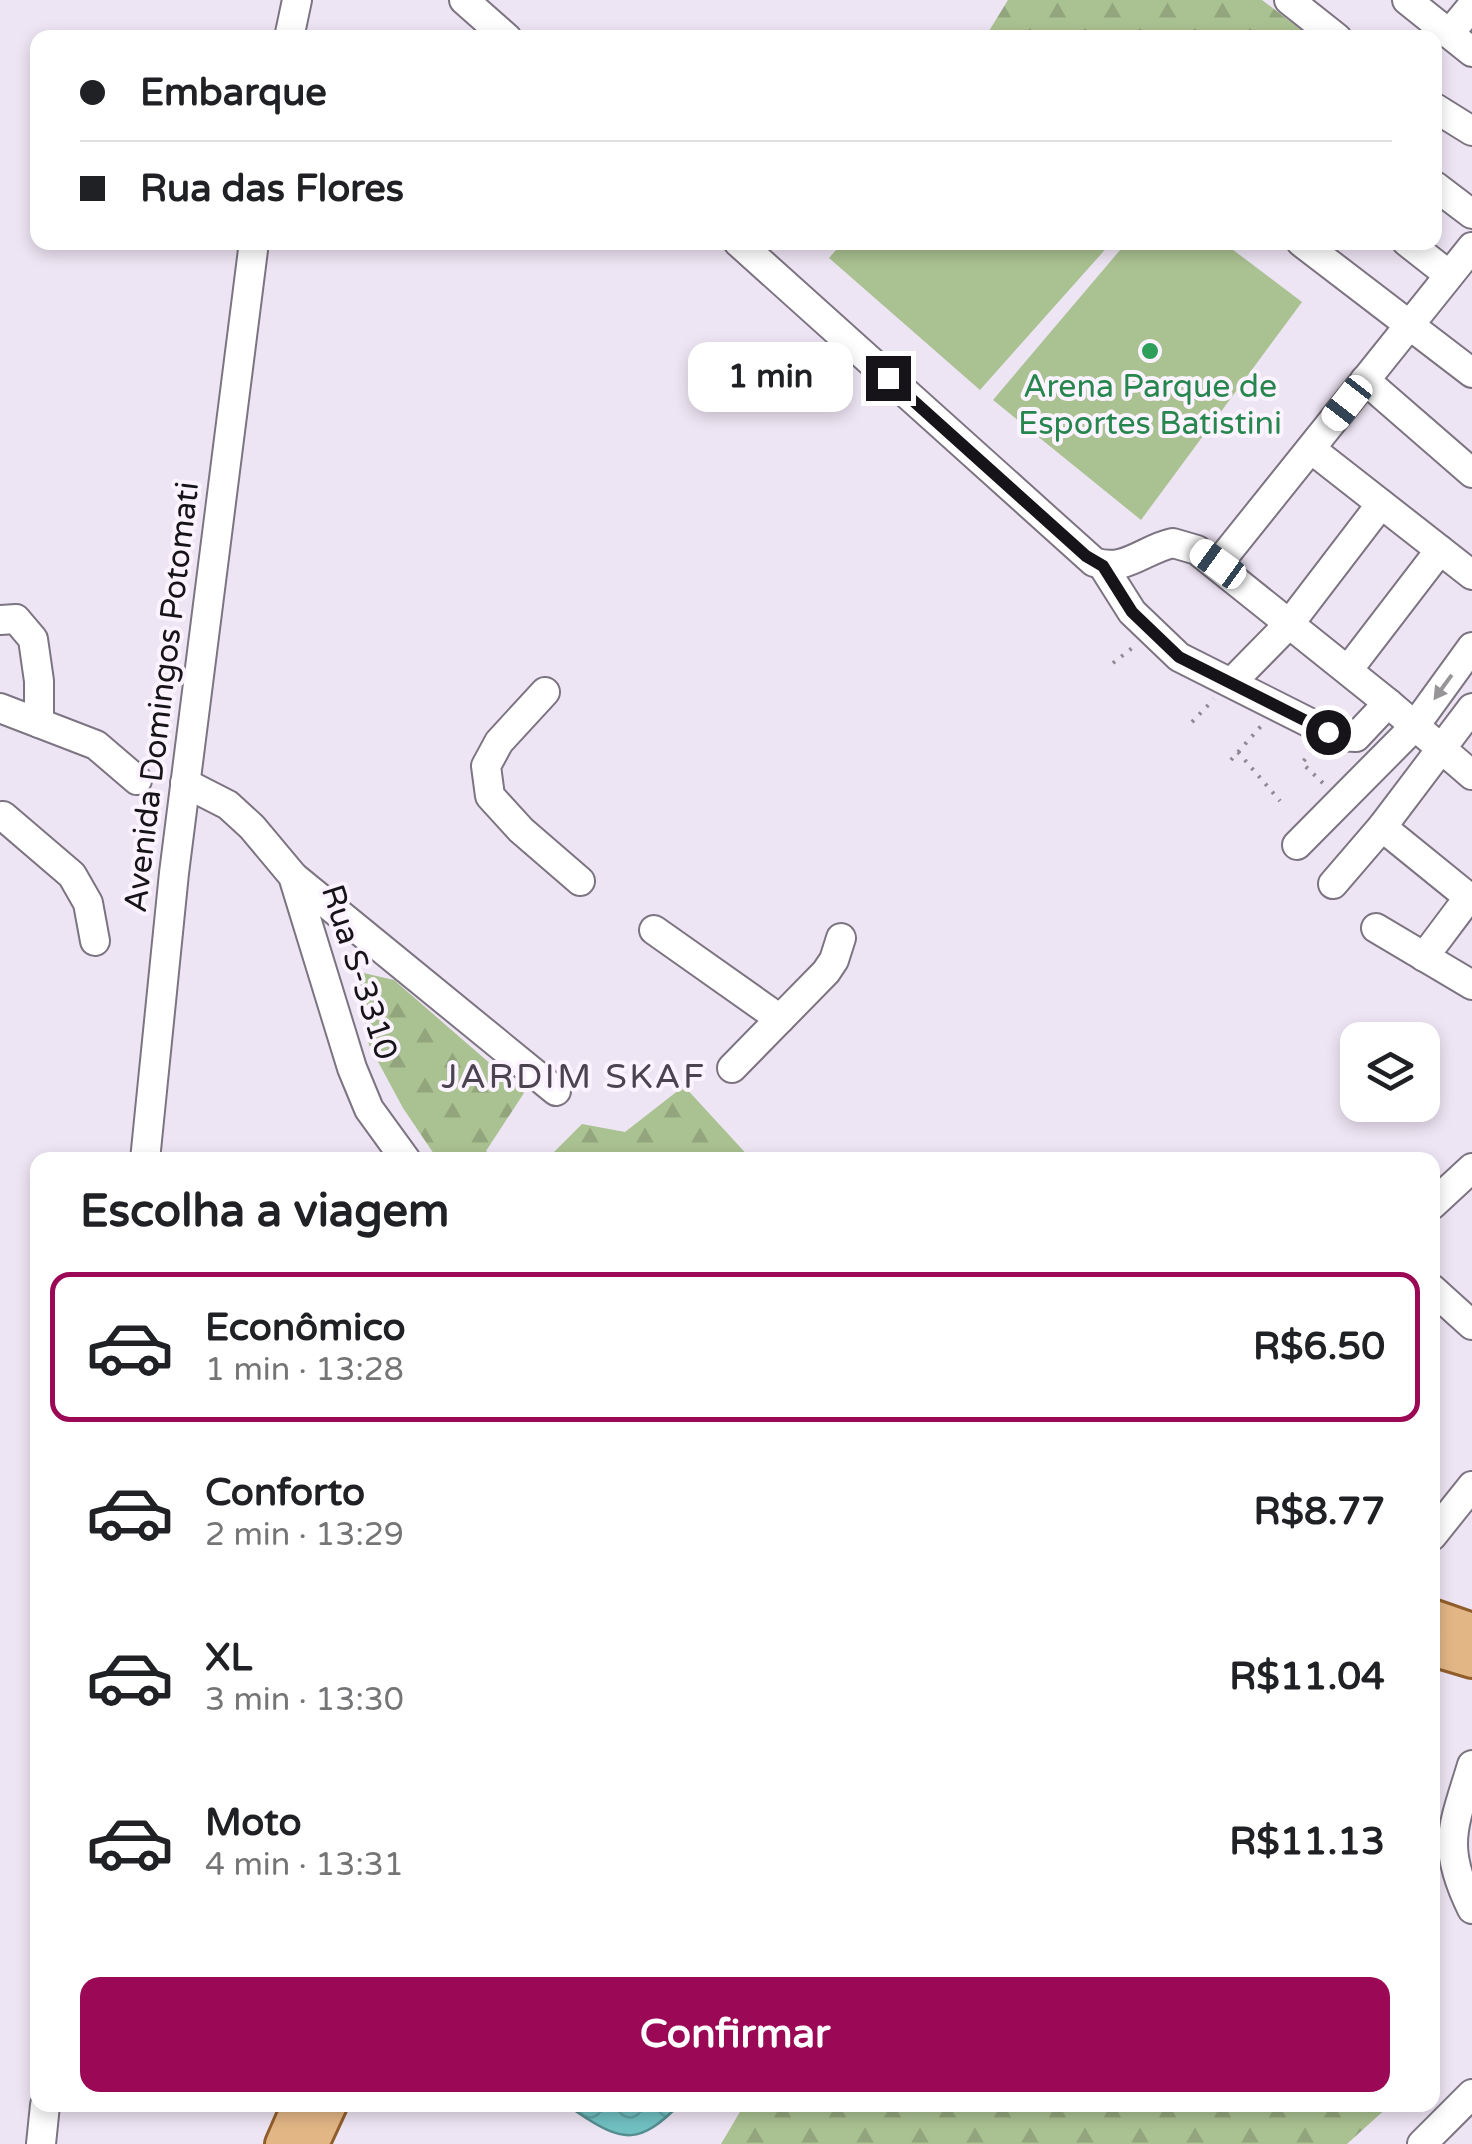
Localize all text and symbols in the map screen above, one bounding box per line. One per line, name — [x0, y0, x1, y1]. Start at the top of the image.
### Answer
text: Embarque — [140, 70, 327, 116]
text: Rua das Flores — [140, 166, 404, 212]
marker: Arena Parque de Esportes Batistini — [1139, 340, 1161, 362]
callout: 1 min — [688, 343, 853, 413]
route end — [866, 356, 911, 401]
text: 1 min — [728, 358, 813, 396]
place label: Arena Parque de Esportes Batistini — [1018, 368, 1282, 443]
car — [1317, 370, 1377, 436]
street label: Avenida Domingos Potomati — [117, 480, 207, 915]
car — [1185, 534, 1251, 594]
one-way arrow — [1434, 674, 1453, 700]
route start — [1306, 710, 1351, 755]
street label: Rua S-3310 — [313, 880, 405, 1065]
map controls — [1340, 1022, 1440, 1122]
button: layers — [1340, 1022, 1440, 1122]
district label: JARDIM SKAF — [441, 1056, 707, 1098]
text: Escolha a viagem — [80, 1185, 449, 1239]
icon: car — [85, 1302, 175, 1392]
text: Econômico — [205, 1305, 406, 1351]
text: R$6.50 — [1253, 1324, 1385, 1370]
text: 1 min · 13:28 — [205, 1351, 404, 1389]
icon: car — [85, 1467, 175, 1557]
text: Conforto — [205, 1470, 365, 1516]
text: R$8.77 — [1253, 1489, 1385, 1535]
text: 2 min · 13:29 — [205, 1516, 404, 1554]
icon: car — [85, 1632, 175, 1722]
text: XL — [205, 1635, 252, 1681]
text: R$11.04 — [1229, 1654, 1385, 1700]
text: 3 min · 13:30 — [205, 1681, 404, 1719]
icon: car — [85, 1797, 175, 1887]
text: Moto — [205, 1800, 301, 1846]
text: R$11.13 — [1229, 1819, 1385, 1865]
text: 4 min · 13:31 — [205, 1846, 404, 1884]
button: Confirmar — [80, 1977, 1390, 2092]

